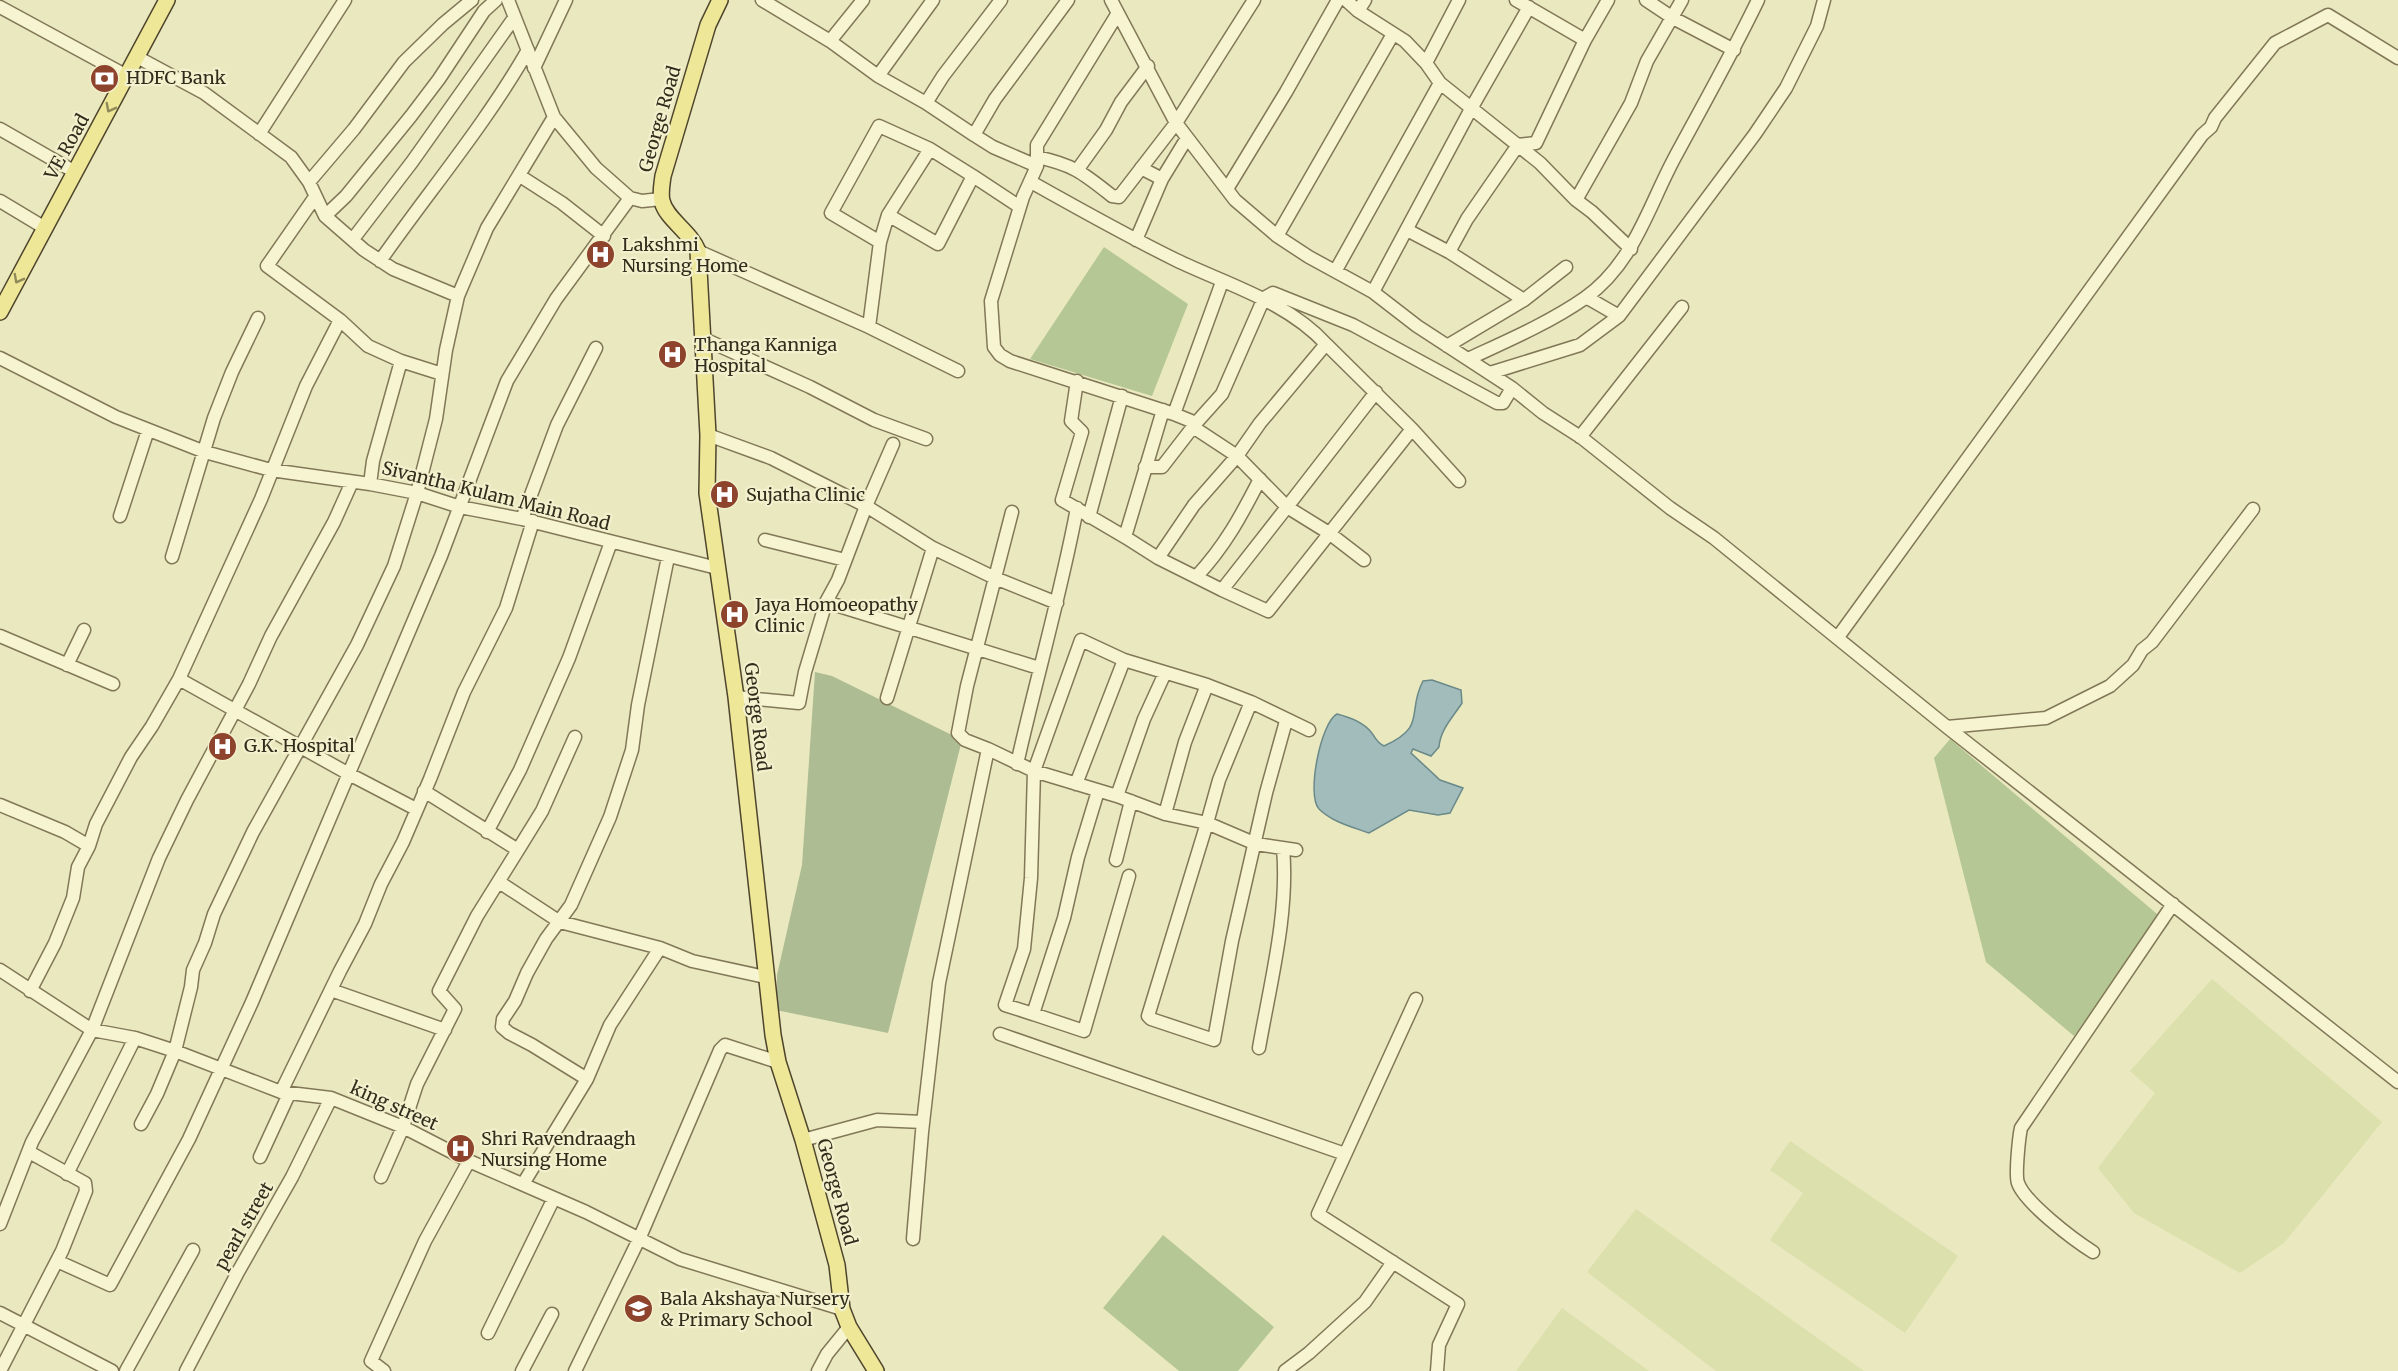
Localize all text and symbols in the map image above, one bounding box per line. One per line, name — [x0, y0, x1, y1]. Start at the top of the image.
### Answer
bank icon: HDFC Bank — [89, 62, 121, 94]
street label: George Road — [633, 63, 686, 175]
place label: HDFC Bank — [126, 66, 227, 89]
one-way arrow — [106, 101, 117, 112]
street label: VE Road — [39, 110, 94, 185]
place label: Lakshmi Nursing Home — [622, 233, 748, 277]
hospital icon: Lakshmi Nursing Home — [585, 239, 617, 271]
one-way arrow — [14, 273, 25, 283]
place label: Thanga Kanniga Hospital — [694, 333, 837, 377]
hospital icon: Thanga Kanniga Hospital — [657, 339, 689, 371]
street label: Sivantha Kulam Main Road — [380, 456, 613, 535]
hospital icon: Sujatha Clinic — [709, 479, 741, 511]
place label: Sujatha Clinic — [746, 483, 865, 506]
place label: Jaya Homoeopathy Clinic — [754, 593, 918, 637]
hospital icon: Jaya Homoeopathy Clinic — [718, 599, 750, 631]
street label: George Road — [739, 661, 776, 773]
hospital icon: G.K. Hospital — [207, 730, 239, 762]
place label: G.K. Hospital — [244, 734, 355, 757]
street label: king street — [347, 1076, 442, 1135]
place label: Shri Ravendraagh Nursing Home — [481, 1127, 636, 1171]
hospital icon: Shri Ravendraagh Nursing Home — [444, 1133, 476, 1165]
street label: George Road — [812, 1136, 863, 1248]
street label: pearl street — [209, 1178, 278, 1274]
place label: Bala Akshaya Nursery & Primary School — [660, 1287, 850, 1331]
school or university icon: Bala Akshaya Nursery & Primary School — [623, 1293, 655, 1325]

